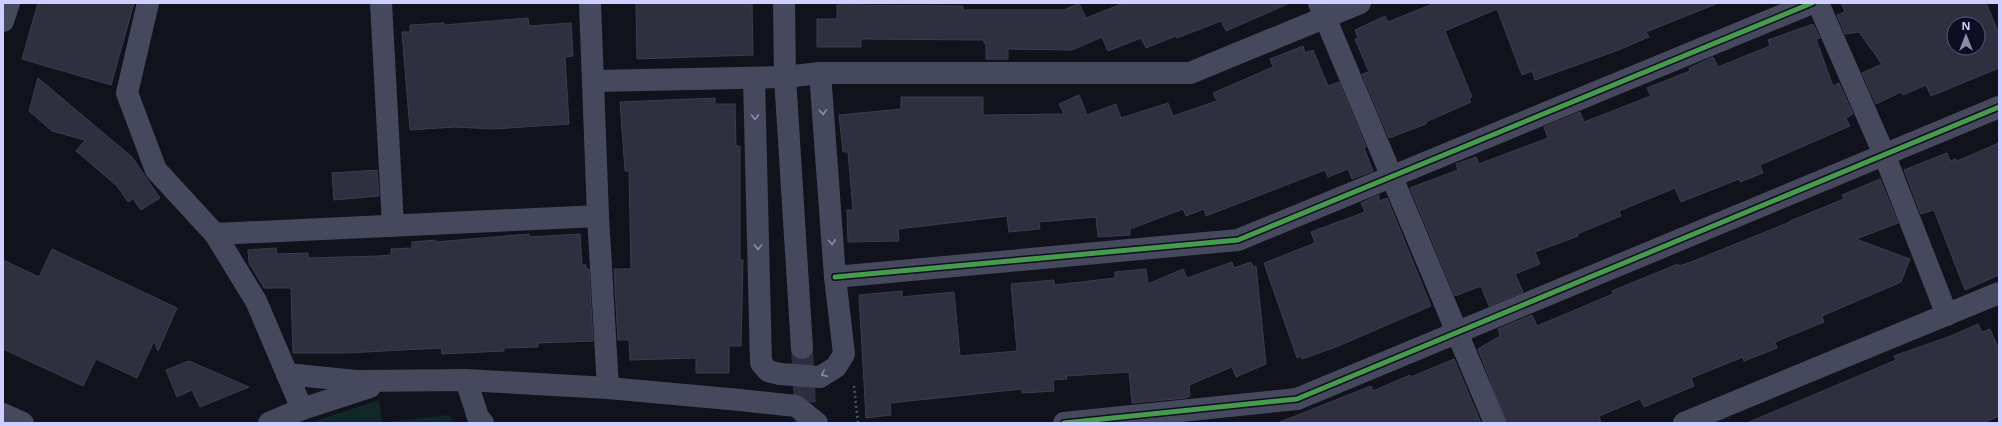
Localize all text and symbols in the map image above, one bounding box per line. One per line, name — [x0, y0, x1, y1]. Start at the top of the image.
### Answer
north arrow — [1946, 16, 1986, 56]
text: N — [1962, 18, 1970, 33]
one-way arrow — [818, 109, 827, 115]
one-way arrow — [751, 114, 759, 120]
one-way arrow — [828, 239, 837, 245]
one-way arrow — [754, 244, 762, 250]
one-way arrow — [821, 369, 828, 377]

